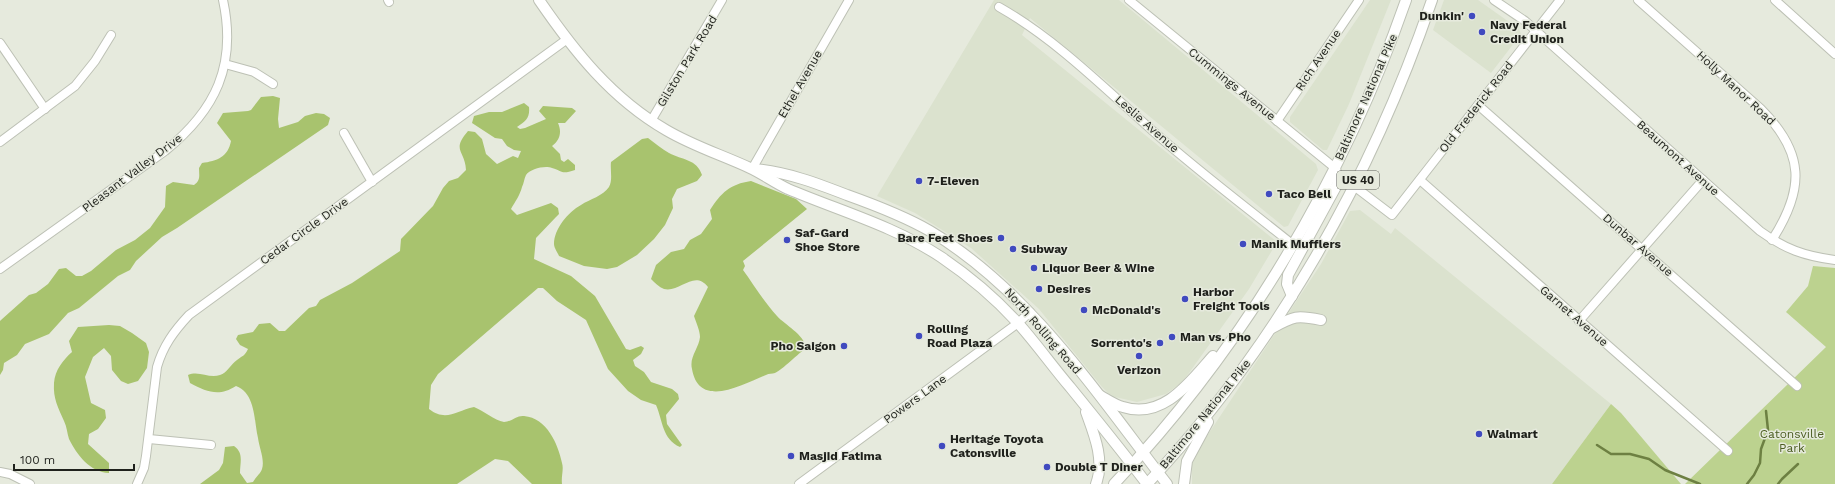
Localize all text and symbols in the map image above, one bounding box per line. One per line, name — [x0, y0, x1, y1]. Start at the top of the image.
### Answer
place label: Dunkin' — [1419, 9, 1464, 23]
marker: Dunkin' — [1467, 11, 1477, 21]
street label: Gilston Park Road — [654, 13, 720, 109]
place label: Navy Federal Credit Union — [1490, 18, 1566, 46]
street label: Rich Avenue — [1292, 26, 1344, 93]
marker: Navy Federal Credit Union — [1477, 27, 1487, 37]
street label: Baltimore National Pike — [1332, 32, 1400, 162]
street label: Cummings Avenue — [1186, 45, 1278, 123]
street label: Ethel Avenue — [775, 47, 825, 120]
street label: Holly Manor Road — [1694, 48, 1778, 128]
street label: Old Frederick Road — [1436, 59, 1516, 155]
street label: Leslie Avenue — [1112, 92, 1182, 156]
street label: Beaumont Avenue — [1634, 117, 1722, 199]
street label: Pleasant Valley Drive — [79, 131, 185, 215]
road number: US 40 — [1337, 171, 1379, 189]
place label: 7-Eleven — [927, 174, 979, 188]
marker: 7-Eleven — [914, 176, 924, 186]
place label: Taco Bell — [1277, 187, 1331, 201]
marker: Taco Bell — [1264, 189, 1274, 199]
street label: Cedar Circle Drive — [257, 194, 351, 268]
street label: Dunbar Avenue — [1600, 211, 1676, 279]
place label: Saf-Gard Shoe Store — [795, 226, 860, 254]
place label: Bare Feet Shoes — [897, 231, 994, 245]
marker: Bare Feet Shoes — [996, 233, 1006, 243]
marker: Saf-Gard Shoe Store — [782, 235, 792, 245]
place label: Manik Mufflers — [1251, 237, 1342, 251]
marker: Manik Mufflers — [1238, 239, 1248, 249]
place label: Subway — [1021, 242, 1068, 256]
marker: Subway — [1008, 244, 1018, 254]
place label: Liquor Beer & Wine — [1042, 261, 1155, 275]
marker: Liquor Beer & Wine — [1029, 263, 1039, 273]
place label: Desires — [1047, 282, 1091, 296]
street label: Garnet Avenue — [1537, 283, 1611, 349]
marker: Desires — [1034, 284, 1044, 294]
street label: North Rolling Road — [1002, 285, 1084, 377]
place label: Harbor Freight Tools — [1193, 285, 1270, 313]
marker: Harbor Freight Tools — [1180, 294, 1190, 304]
place label: McDonald's — [1092, 303, 1161, 317]
marker: McDonald's — [1079, 305, 1089, 315]
place label: Rolling Road Plaza — [927, 322, 992, 350]
place label: Man vs. Pho — [1180, 330, 1251, 344]
marker: Rolling Road Plaza — [914, 331, 924, 341]
marker: Man vs. Pho — [1167, 332, 1177, 342]
place label: Sorrento's — [1091, 336, 1153, 350]
marker: Sorrento's — [1155, 338, 1165, 348]
place label: Pho Saigon — [770, 339, 836, 353]
marker: Pho Saigon — [839, 341, 849, 351]
marker: Verizon — [1134, 351, 1144, 361]
street label: Baltimore National Pike — [1156, 356, 1254, 472]
place label: Verizon — [1117, 363, 1161, 377]
street label: Powers Lane — [881, 371, 949, 427]
place label: Walmart — [1487, 427, 1539, 441]
park label: Catonsville Park — [1760, 427, 1824, 455]
marker: Walmart — [1474, 429, 1484, 439]
place label: Heritage Toyota Catonsville — [950, 432, 1043, 460]
marker: Heritage Toyota Catonsville — [937, 441, 947, 451]
scale bar — [14, 446, 134, 472]
place label: Masjid Fatima — [799, 449, 882, 463]
marker: Masjid Fatima — [786, 451, 796, 461]
text: 100 m — [20, 453, 55, 467]
place label: Double T Diner — [1055, 460, 1143, 474]
marker: Double T Diner — [1042, 462, 1052, 472]

